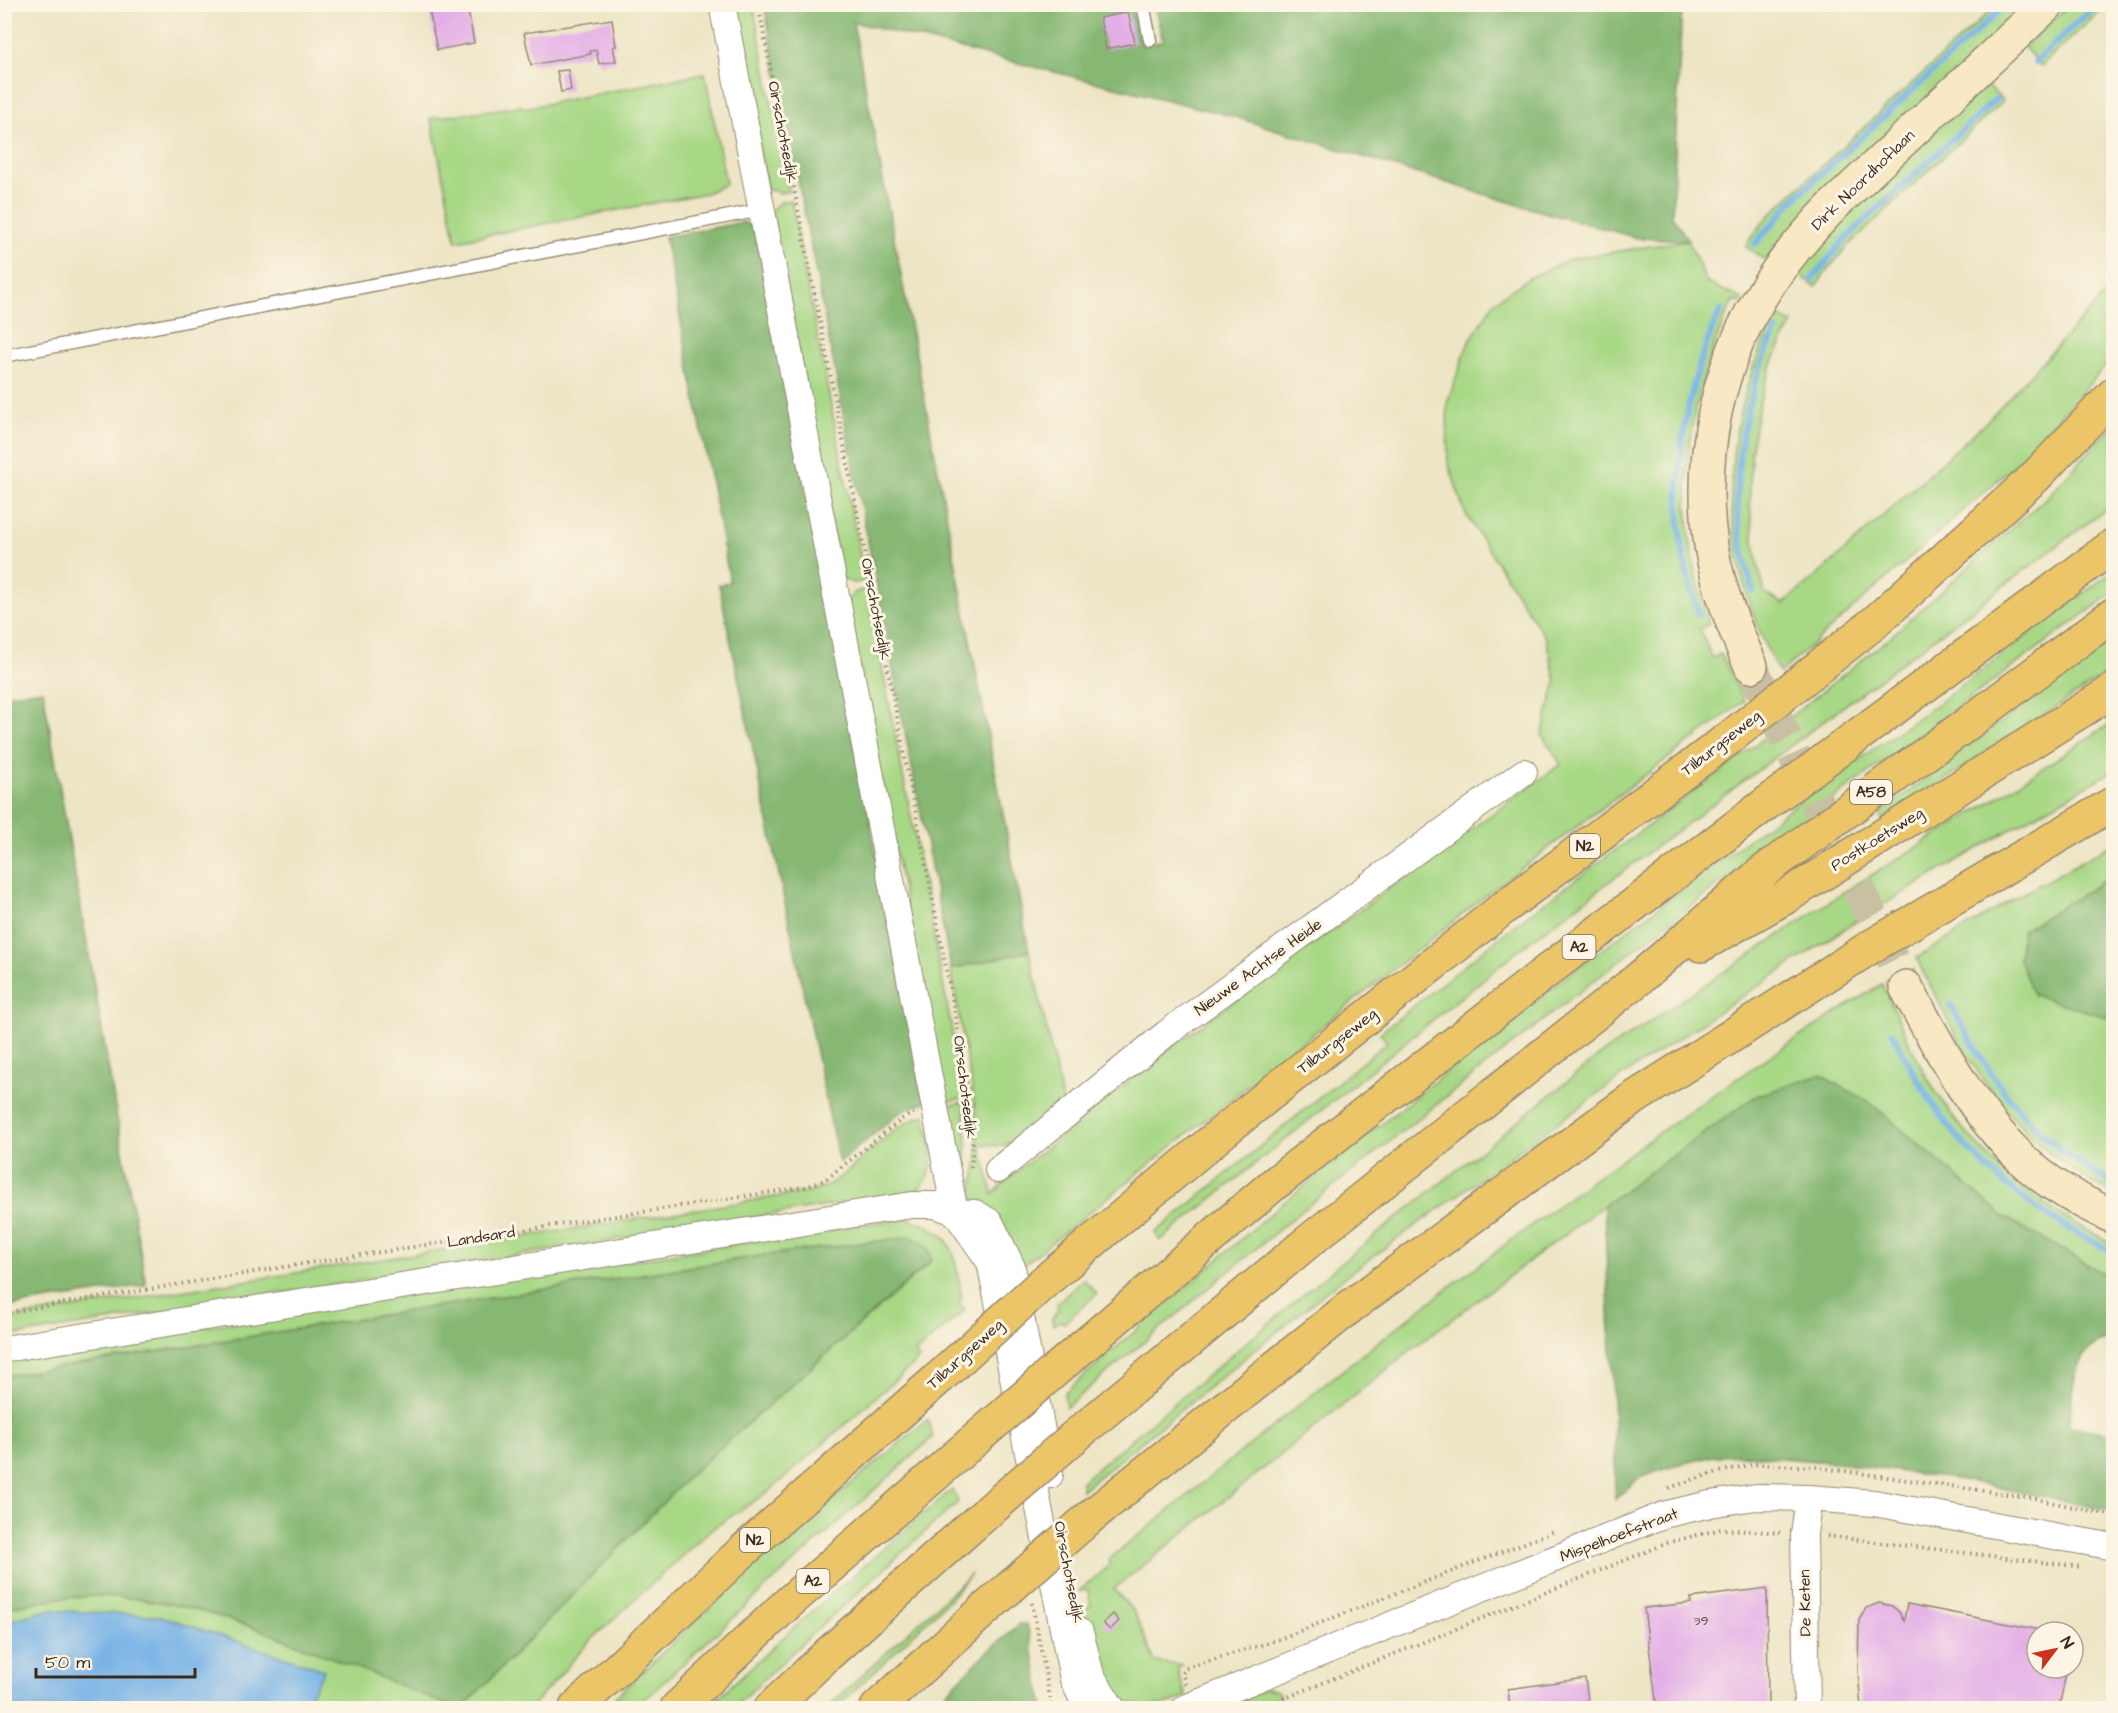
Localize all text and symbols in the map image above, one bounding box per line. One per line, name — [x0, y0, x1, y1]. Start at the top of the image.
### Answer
street label: Oirschotsedijk — [762, 79, 804, 185]
street label: Dirk Noordhoflaan — [1806, 125, 1920, 235]
street label: Oirschotsedijk — [855, 556, 897, 662]
street label: Tilburgseweg — [1677, 705, 1766, 782]
road number: A58 — [1850, 780, 1892, 804]
street label: Postkoetsweg — [1826, 802, 1928, 877]
road number: N2 — [1570, 834, 1600, 858]
street label: Nieuwe Achtse Heide — [1190, 913, 1327, 1021]
road number: A2 — [1562, 935, 1596, 959]
street label: Tilburgseweg — [1293, 1003, 1382, 1080]
street label: Oirschotsedijk — [948, 1034, 982, 1140]
street label: Landsard — [445, 1221, 517, 1253]
street label: Tilburgseweg — [922, 1314, 1009, 1395]
street label: Mispelhoefstraat — [1557, 1502, 1682, 1568]
street label: Oirschotsedijk — [1048, 1519, 1090, 1625]
road number: N2 — [740, 1528, 770, 1552]
road number: A2 — [796, 1569, 830, 1593]
street label: De Keten — [1793, 1569, 1817, 1637]
house number: 39 — [1693, 1611, 1709, 1631]
north arrow — [2025, 1620, 2085, 1680]
text: N — [2055, 1632, 2079, 1653]
scale bar — [36, 1641, 195, 1679]
text: 50 m — [45, 1650, 90, 1675]

